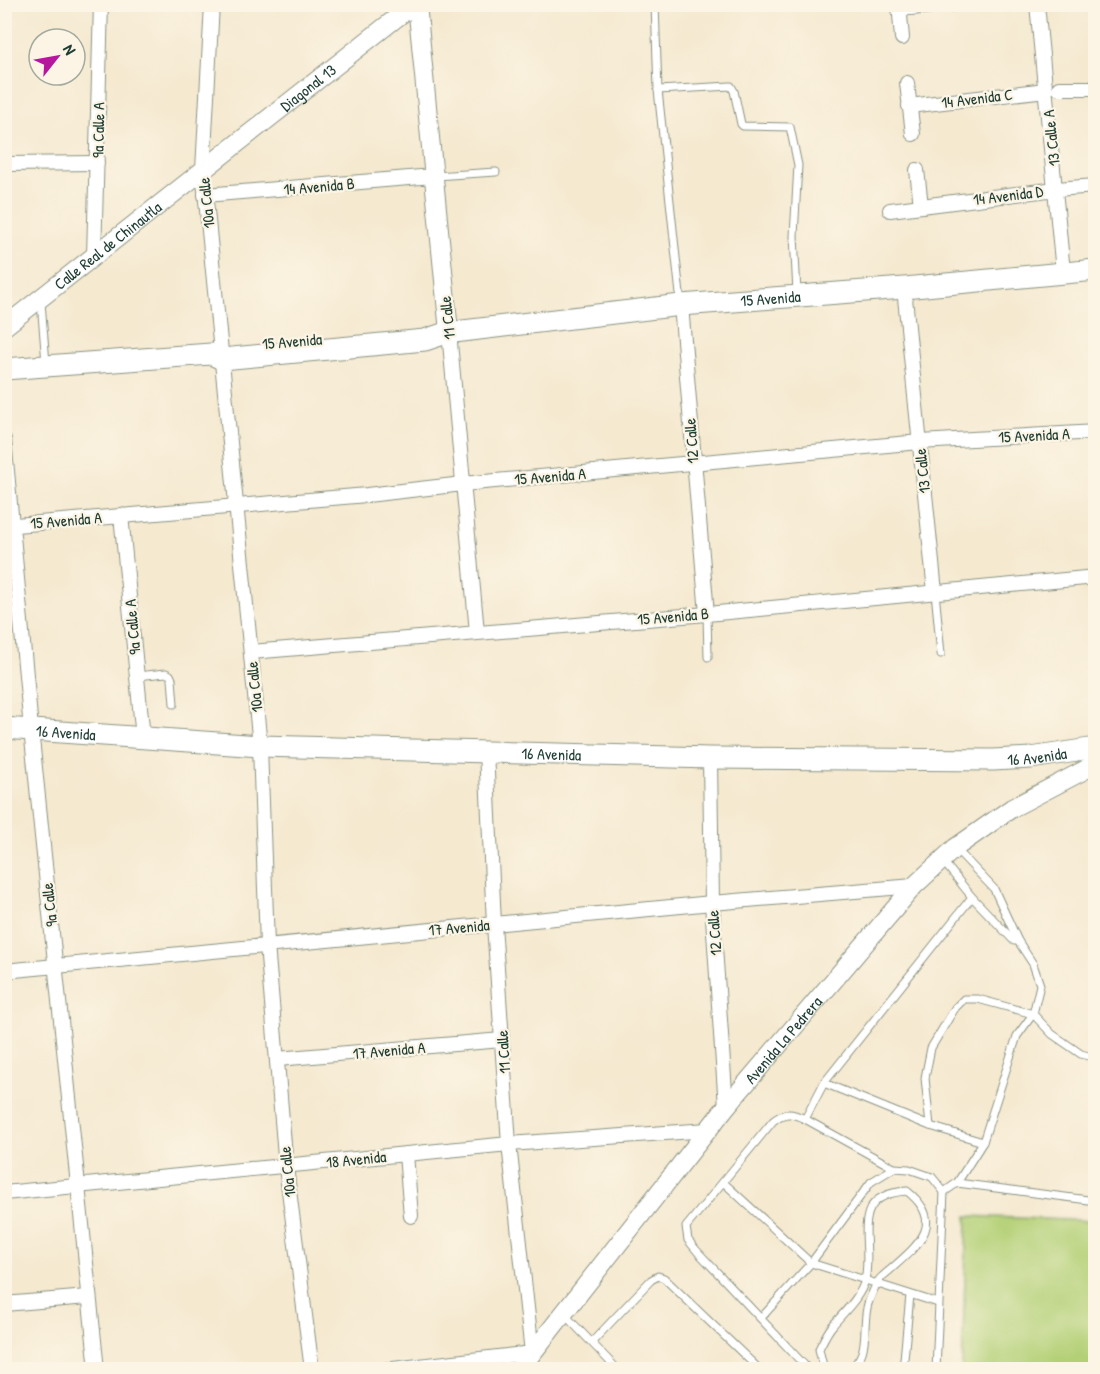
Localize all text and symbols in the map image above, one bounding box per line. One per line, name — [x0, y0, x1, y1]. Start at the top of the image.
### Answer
north arrow — [27, 27, 87, 87]
text: N — [58, 40, 82, 59]
street label: Diagonal 13 — [275, 59, 341, 116]
street label: 14 Avenida C — [940, 83, 1014, 113]
street label: 9a Calle A — [87, 102, 109, 158]
street label: 13 Calle A — [1037, 109, 1065, 167]
street label: 14 Avenida B — [283, 172, 355, 200]
street label: 10a Calle — [192, 176, 220, 230]
street label: 14 Avenida D — [972, 180, 1045, 210]
street label: Calle Real de Chinautla — [49, 196, 166, 295]
street label: 15 Avenida — [740, 285, 801, 311]
street label: 11 Calle — [434, 295, 460, 341]
street label: 15 Avenida — [261, 327, 323, 355]
street label: 12 Calle — [678, 417, 704, 464]
street label: 15 Avenida A — [998, 422, 1071, 448]
street label: 13 Calle — [909, 447, 935, 495]
street label: 15 Avenida A — [513, 462, 587, 490]
street label: 15 Avenida A — [29, 506, 103, 534]
street label: 9a Calle A — [119, 598, 145, 656]
street label: 15 Avenida B — [636, 602, 710, 630]
street label: 10a Calle — [240, 660, 268, 714]
street label: 16 Avenida — [35, 719, 96, 745]
street label: 16 Avenida — [521, 742, 581, 766]
street label: 16 Avenida — [1007, 742, 1068, 770]
street label: 9a Calle — [36, 881, 62, 928]
street label: 12 Calle — [701, 909, 727, 956]
street label: 17 Avenida — [428, 913, 490, 941]
street label: Avenida La Pedrera — [740, 991, 827, 1088]
street label: 11 Calle — [490, 1029, 515, 1075]
street label: 17 Avenida A — [352, 1036, 426, 1064]
street label: 10a Calle — [273, 1145, 301, 1199]
street label: 18 Avenida — [325, 1145, 387, 1173]

